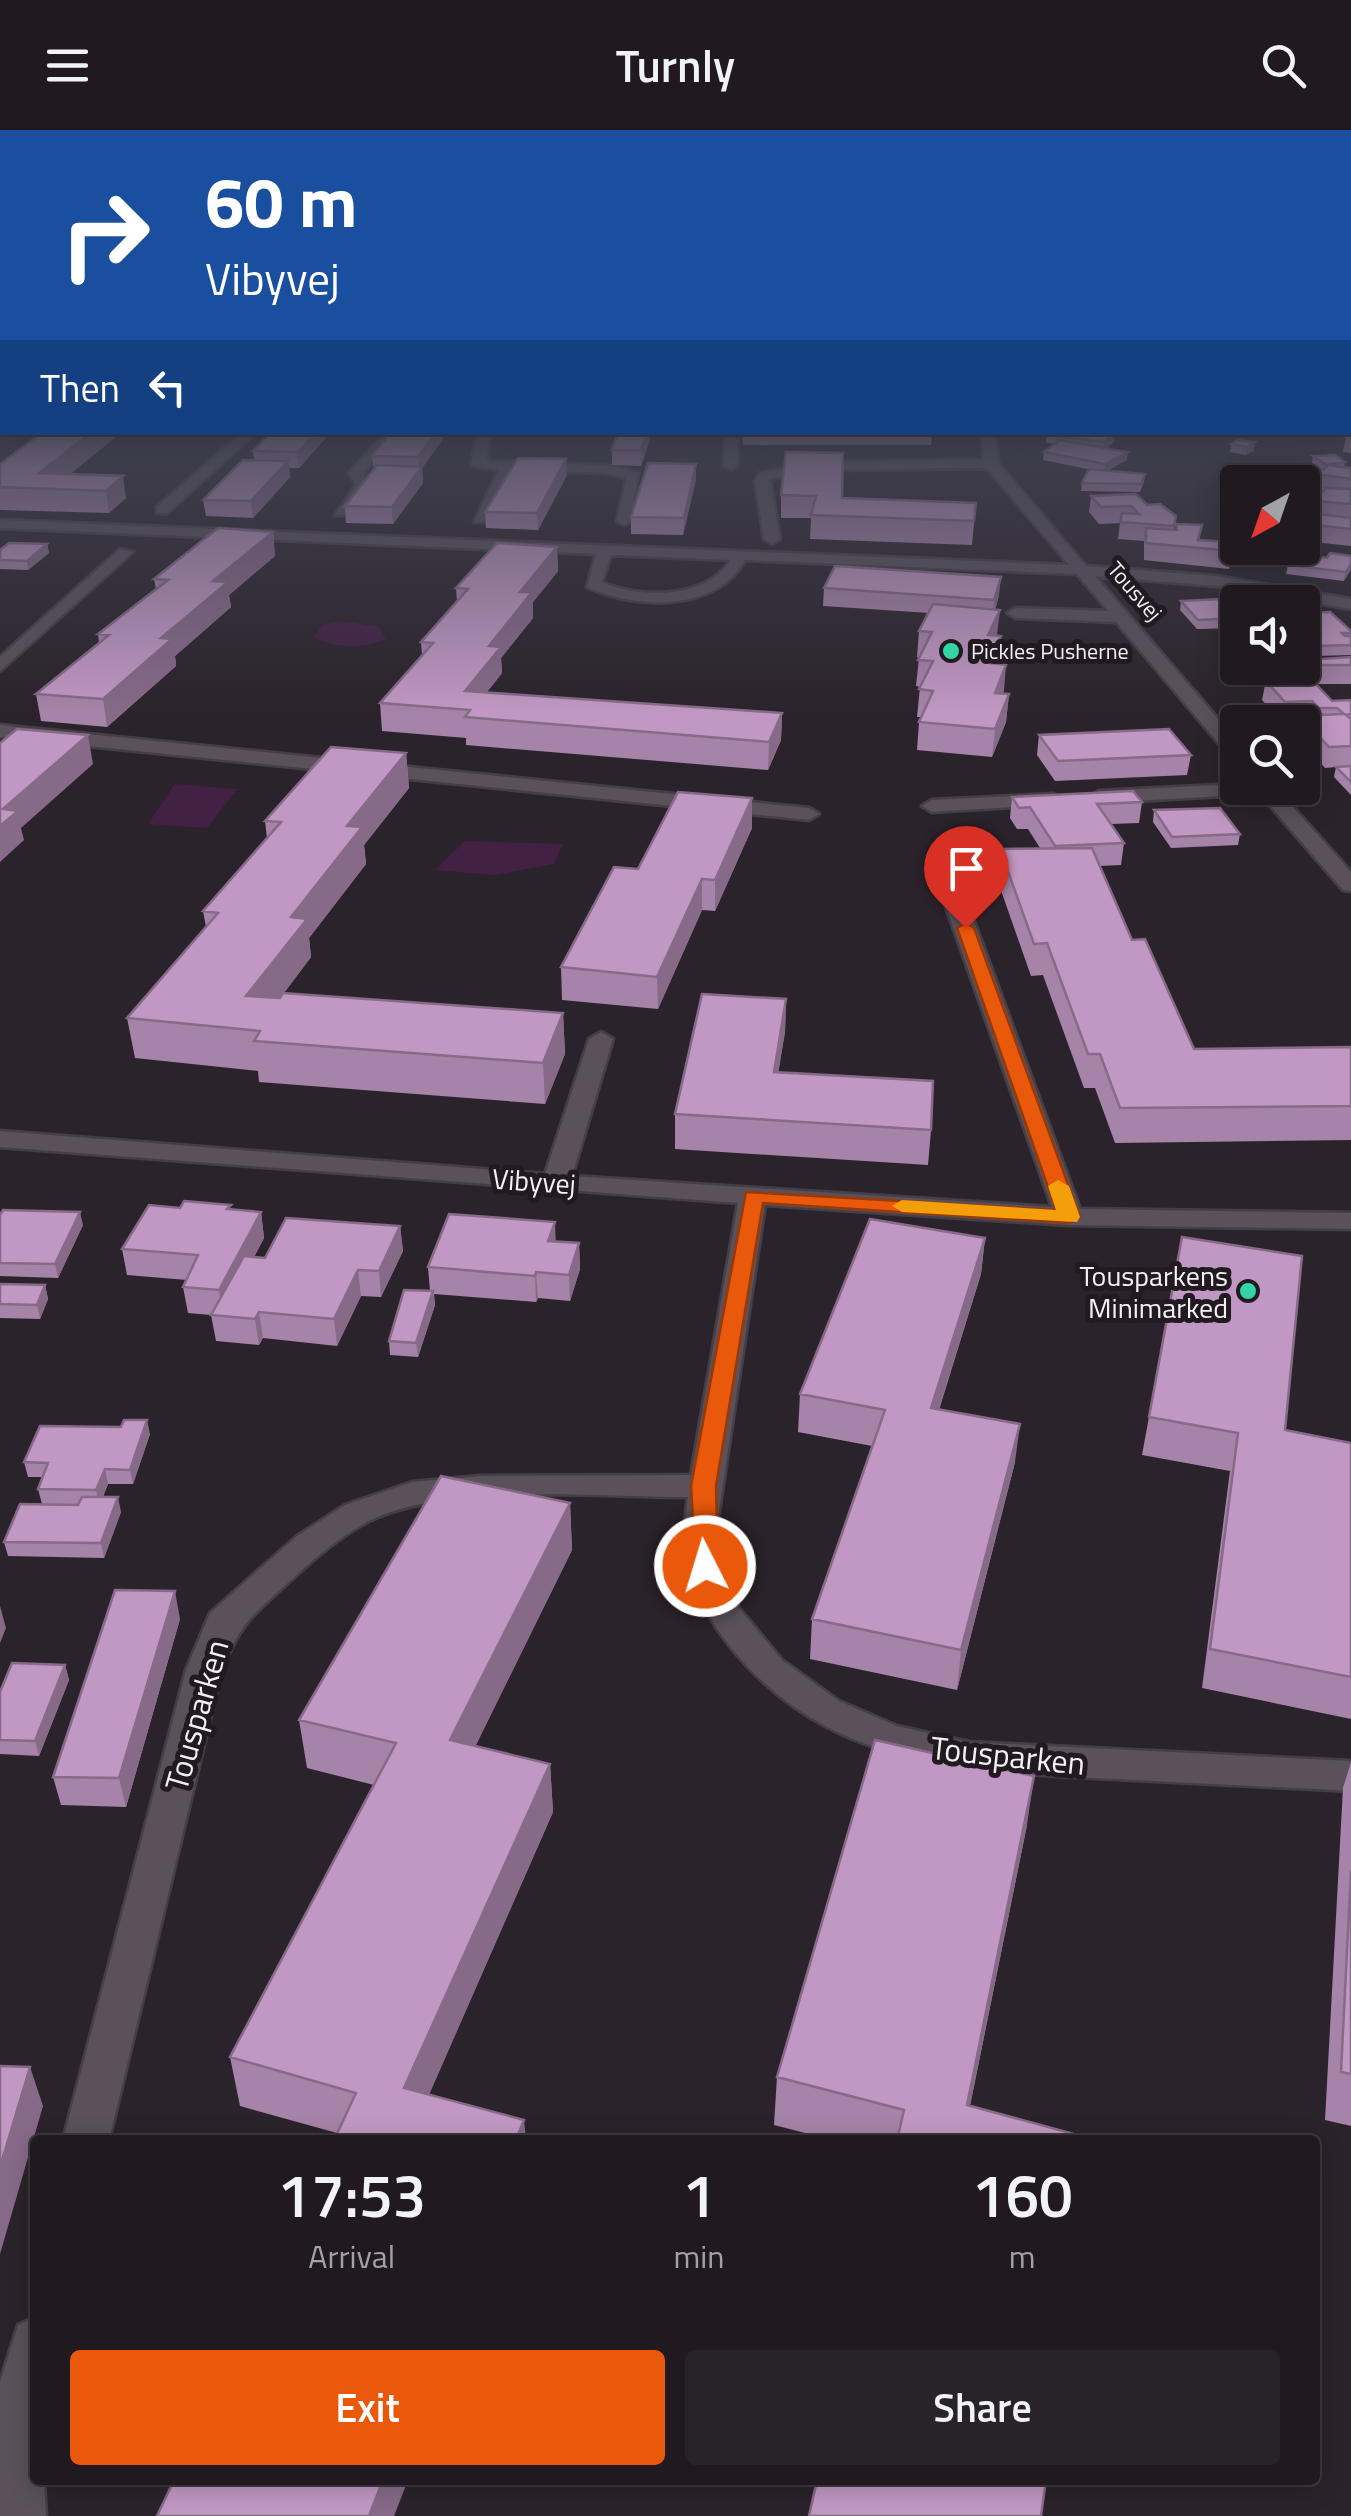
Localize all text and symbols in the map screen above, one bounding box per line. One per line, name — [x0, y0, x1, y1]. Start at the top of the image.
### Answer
text: Turnly — [616, 31, 735, 99]
icon: menu — [40, 38, 95, 93]
icon: search — [1256, 38, 1311, 93]
text: 60 m — [205, 148, 358, 254]
icon: right — [40, 170, 170, 300]
text: Vibyvej — [205, 244, 340, 312]
text: Then — [40, 359, 120, 417]
icon: left — [140, 360, 195, 415]
north arrow — [1220, 465, 1320, 565]
map controls — [1220, 465, 1320, 805]
street label: Tousvej — [1099, 554, 1171, 628]
button: sound — [1220, 585, 1320, 685]
place label: Pickles Pusherne — [971, 634, 1129, 668]
marker: Pickles Pusherne — [940, 640, 962, 662]
button: search — [1220, 705, 1320, 805]
pin — [924, 826, 1009, 929]
icon: arrive — [939, 841, 994, 896]
street label: Vibyvej — [491, 1157, 577, 1205]
place label: Tousparkens Minimarked — [1079, 1254, 1228, 1329]
marker: Tousparkens Minimarked — [1237, 1280, 1259, 1302]
position arrow — [653, 1514, 757, 1618]
street label: Tousparken — [152, 1634, 240, 1796]
street label: Tousparken — [928, 1723, 1088, 1787]
text: 17:53 — [277, 2149, 426, 2240]
text: 1 — [682, 2149, 716, 2240]
text: 160 — [972, 2149, 1073, 2240]
text: Arrival — [308, 2232, 395, 2280]
text: min — [673, 2232, 724, 2280]
text: m — [1009, 2232, 1036, 2280]
button: Exit — [70, 2350, 665, 2465]
button: Share — [685, 2350, 1280, 2465]

